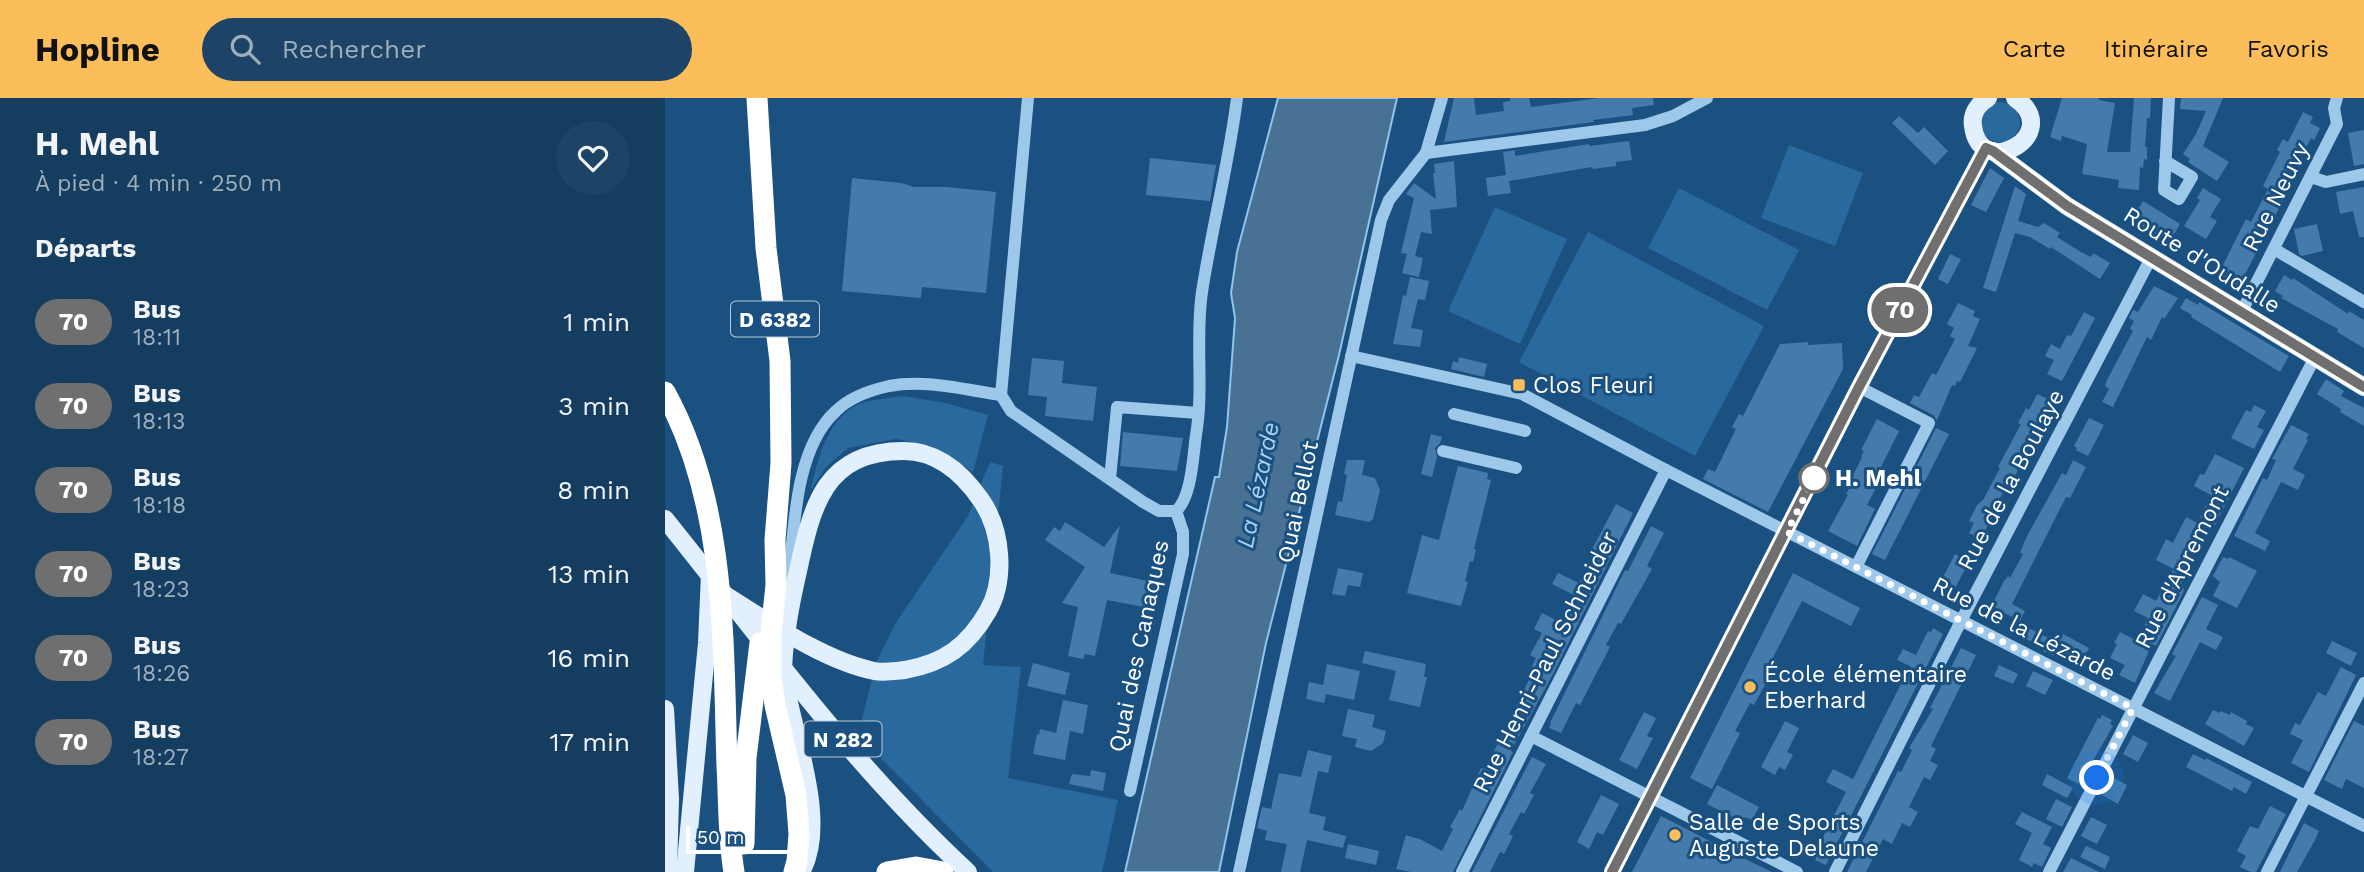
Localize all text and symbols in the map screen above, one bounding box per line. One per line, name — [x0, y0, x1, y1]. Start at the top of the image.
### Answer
search box — [202, 18, 692, 81]
text: Hopline — [35, 30, 160, 69]
icon: search — [226, 30, 264, 68]
text: Rechercher — [282, 34, 426, 64]
text: Carte — [2003, 35, 2066, 63]
text: Itinéraire — [2104, 35, 2209, 63]
text: Favoris — [2247, 35, 2329, 63]
button: heart — [556, 121, 630, 195]
text: H. Mehl — [35, 124, 159, 163]
street label: Rue Neuvy — [2237, 138, 2315, 256]
text: À pied · 4 min · 250 m — [35, 170, 282, 197]
street label: Route d'Oudalle — [2119, 201, 2285, 319]
text: Départs — [35, 233, 136, 263]
line badge: 70 — [1869, 287, 1931, 333]
text: Bus — [133, 294, 181, 324]
text: 70 — [1885, 296, 1915, 324]
road number: D 6382 — [731, 302, 819, 336]
text: 1 min — [563, 307, 630, 337]
text: 70 — [59, 308, 88, 336]
text: 18:11 — [133, 324, 181, 351]
place label: Clos Fleuri — [1533, 372, 1654, 399]
marker: Clos Fleuri — [1511, 377, 1527, 393]
text: Bus — [133, 378, 181, 408]
street label: Rue de la Boulaye — [1952, 385, 2070, 575]
text: 3 min — [558, 391, 630, 421]
text: 70 — [59, 392, 88, 420]
text: 18:13 — [133, 408, 185, 435]
water label: La Lézarde — [1231, 420, 1285, 550]
street label: Quai Bellot — [1272, 438, 1324, 565]
text: Bus — [133, 462, 181, 492]
marker: H. Mehl — [1799, 463, 1829, 493]
place label: H. Mehl — [1835, 465, 1922, 492]
text: 8 min — [557, 475, 630, 505]
text: 70 — [59, 476, 88, 504]
street label: Rue d'Apremont — [2129, 481, 2235, 653]
text: 18:18 — [133, 492, 186, 519]
street label: Rue Henri-Paul Schneider — [1467, 527, 1623, 797]
street label: Quai des Canaques — [1103, 538, 1175, 754]
text: Bus — [133, 546, 181, 576]
text: 13 min — [548, 559, 630, 589]
text: 70 — [59, 560, 88, 588]
street label: Rue de la Lézarde — [1928, 571, 2120, 687]
text: 18:23 — [133, 576, 190, 603]
text: Bus — [133, 630, 181, 660]
text: 16 min — [547, 643, 630, 673]
text: 70 — [59, 644, 88, 672]
text: 18:26 — [133, 660, 190, 687]
place label: École élémentaire Eberhard — [1764, 661, 1967, 714]
marker: École élémentaire Eberhard — [1742, 679, 1758, 695]
text: Bus — [133, 714, 181, 744]
road number: N 282 — [805, 722, 881, 756]
text: 17 min — [549, 727, 630, 757]
text: 70 — [59, 728, 88, 756]
text: 18:27 — [133, 744, 189, 771]
your location — [2079, 760, 2114, 795]
place label: Salle de Sports Auguste Delaune — [1689, 809, 1879, 862]
scale bar — [686, 823, 793, 855]
text: 50 m — [697, 826, 744, 849]
marker: Salle de Sports Auguste Delaune — [1667, 827, 1683, 843]

